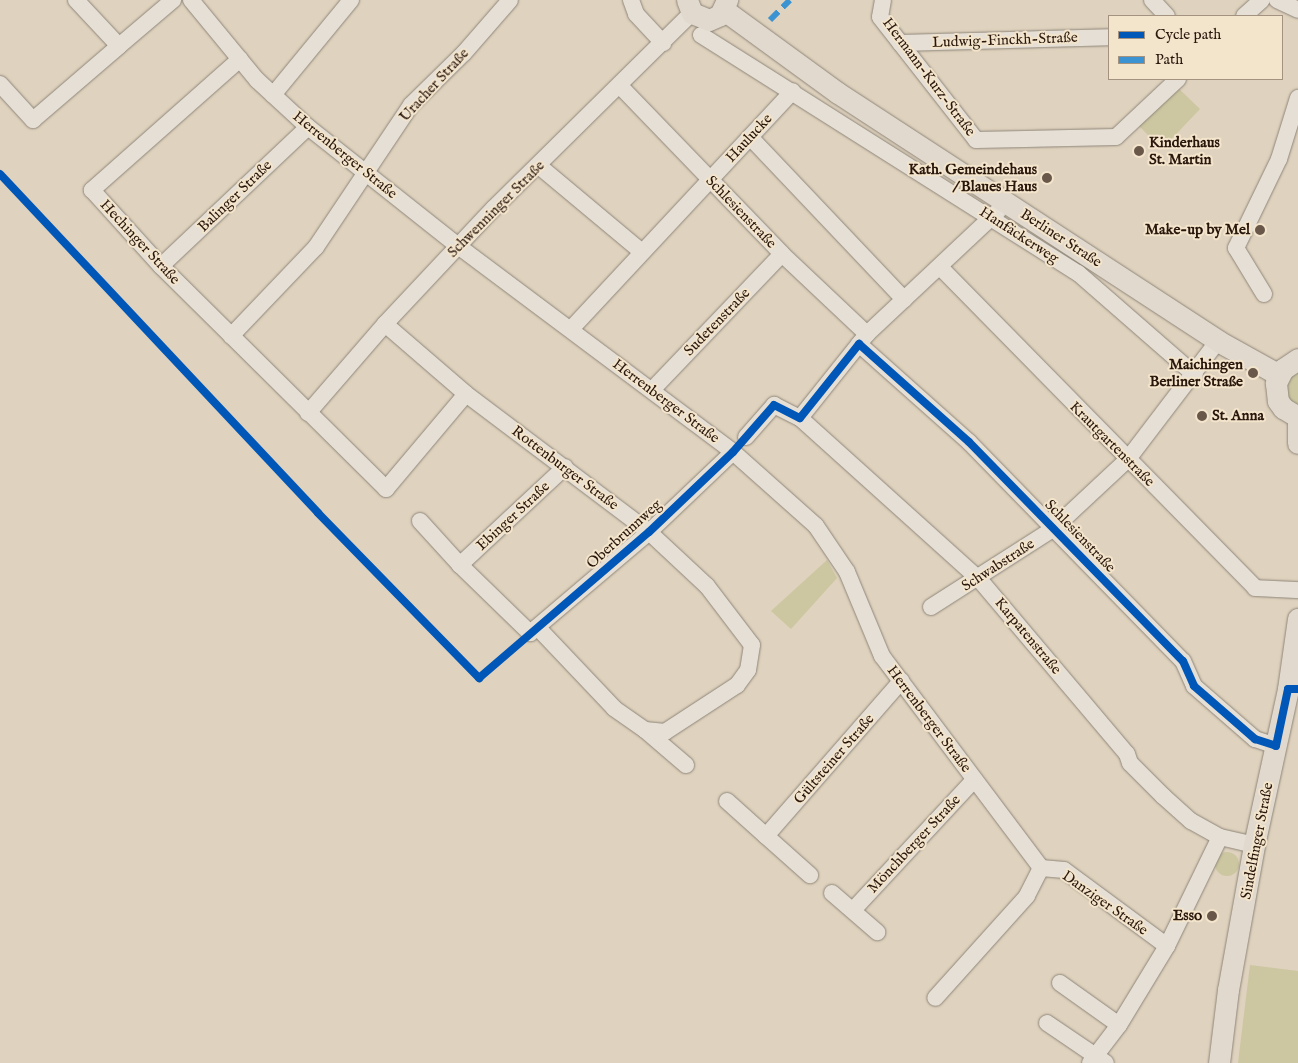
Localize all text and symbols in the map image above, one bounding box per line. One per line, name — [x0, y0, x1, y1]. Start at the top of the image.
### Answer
street label: Hermann-Kurz-Straße — [879, 14, 979, 140]
legend — [1108, 15, 1283, 80]
text: Cycle path — [1155, 25, 1221, 44]
street label: Ludwig-Finckh-Straße — [932, 28, 1078, 52]
street label: Uracher Straße — [395, 45, 473, 125]
text: Path — [1155, 50, 1183, 69]
street label: Herrenberger Straße — [289, 107, 401, 203]
street label: Haulucke — [722, 110, 776, 166]
place label: Kinderhaus St. Martin — [1149, 133, 1220, 168]
marker: Kinderhaus St. Martin — [1133, 145, 1145, 157]
street label: Balinger Straße — [194, 156, 276, 236]
street label: Schwenninger Straße — [444, 157, 548, 261]
place label: Kath. Gemeindehaus / Blaues Haus — [908, 160, 1037, 195]
street label: Schlesienstraße — [702, 172, 780, 252]
marker: Kath. Gemeindehaus / Blaues Haus — [1041, 172, 1053, 184]
street label: Hechinger Straße — [96, 196, 184, 288]
street label: Hanfäckerweg — [976, 203, 1062, 267]
street label: Berliner Straße — [1017, 205, 1105, 271]
place label: Make-up by Mel — [1145, 221, 1250, 239]
marker: Make-up by Mel — [1254, 224, 1266, 236]
street label: Sudetenstraße — [680, 284, 754, 360]
street label: Herrenberger Straße — [609, 355, 723, 447]
place label: Maichingen Berliner Straße — [1149, 355, 1243, 390]
marker: Maichingen Berliner Straße — [1247, 367, 1259, 379]
street label: Krautgartenstraße — [1066, 398, 1158, 490]
place label: St. Anna — [1212, 407, 1264, 425]
marker: St. Anna — [1196, 410, 1208, 422]
street label: Rottenburger Straße — [508, 422, 622, 514]
street label: Ebinger Straße — [473, 477, 553, 555]
street label: Oberbrunnweg — [583, 496, 665, 572]
street label: Schlesienstraße — [1041, 496, 1119, 576]
street label: Schwabstraße — [958, 535, 1038, 595]
street label: Karpatenstraße — [991, 594, 1065, 678]
street label: Herrenberger Straße — [883, 662, 975, 776]
street label: Gültsteiner Straße — [790, 710, 878, 808]
street label: Sindelfinger Straße — [1237, 781, 1277, 901]
street label: Mönchberger Straße — [864, 791, 964, 897]
street label: Danziger Straße — [1059, 867, 1151, 939]
place label: Esso — [1173, 907, 1202, 925]
marker: Esso — [1206, 910, 1218, 922]

